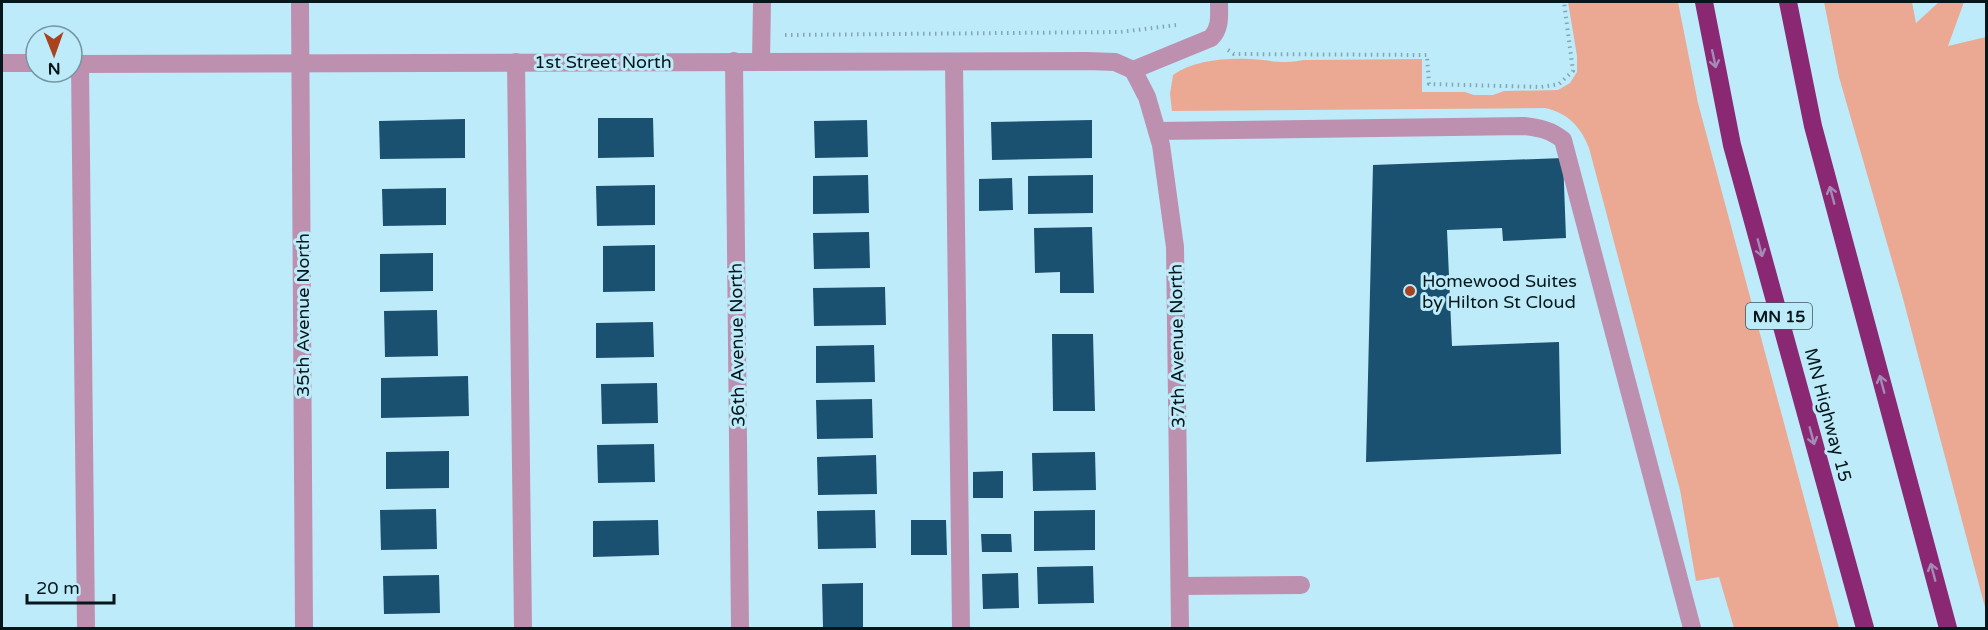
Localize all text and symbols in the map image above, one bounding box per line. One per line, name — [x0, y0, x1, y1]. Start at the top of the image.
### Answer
north arrow — [24, 24, 84, 84]
one-way arrow — [1709, 49, 1720, 68]
street label: 1st Street North — [534, 51, 672, 73]
text: N — [48, 58, 61, 78]
one-way arrow — [1825, 186, 1837, 205]
street label: 35th Avenue North — [292, 233, 314, 397]
one-way arrow — [1755, 239, 1766, 258]
street label: 36th Avenue North — [725, 263, 749, 427]
street label: 37th Avenue North — [1165, 264, 1189, 428]
place label: Homewood Suites by Hilton St Cloud — [1422, 270, 1577, 313]
marker: Homewood Suites by Hilton St Cloud — [1403, 284, 1417, 298]
road number: MN 15 — [1746, 303, 1812, 329]
street label: MN Highway 15 — [1800, 346, 1856, 484]
one-way arrow — [1876, 375, 1887, 394]
one-way arrow — [1807, 427, 1818, 446]
one-way arrow — [1927, 563, 1938, 582]
scale bar — [27, 567, 114, 605]
text: 20 m — [36, 577, 80, 599]

